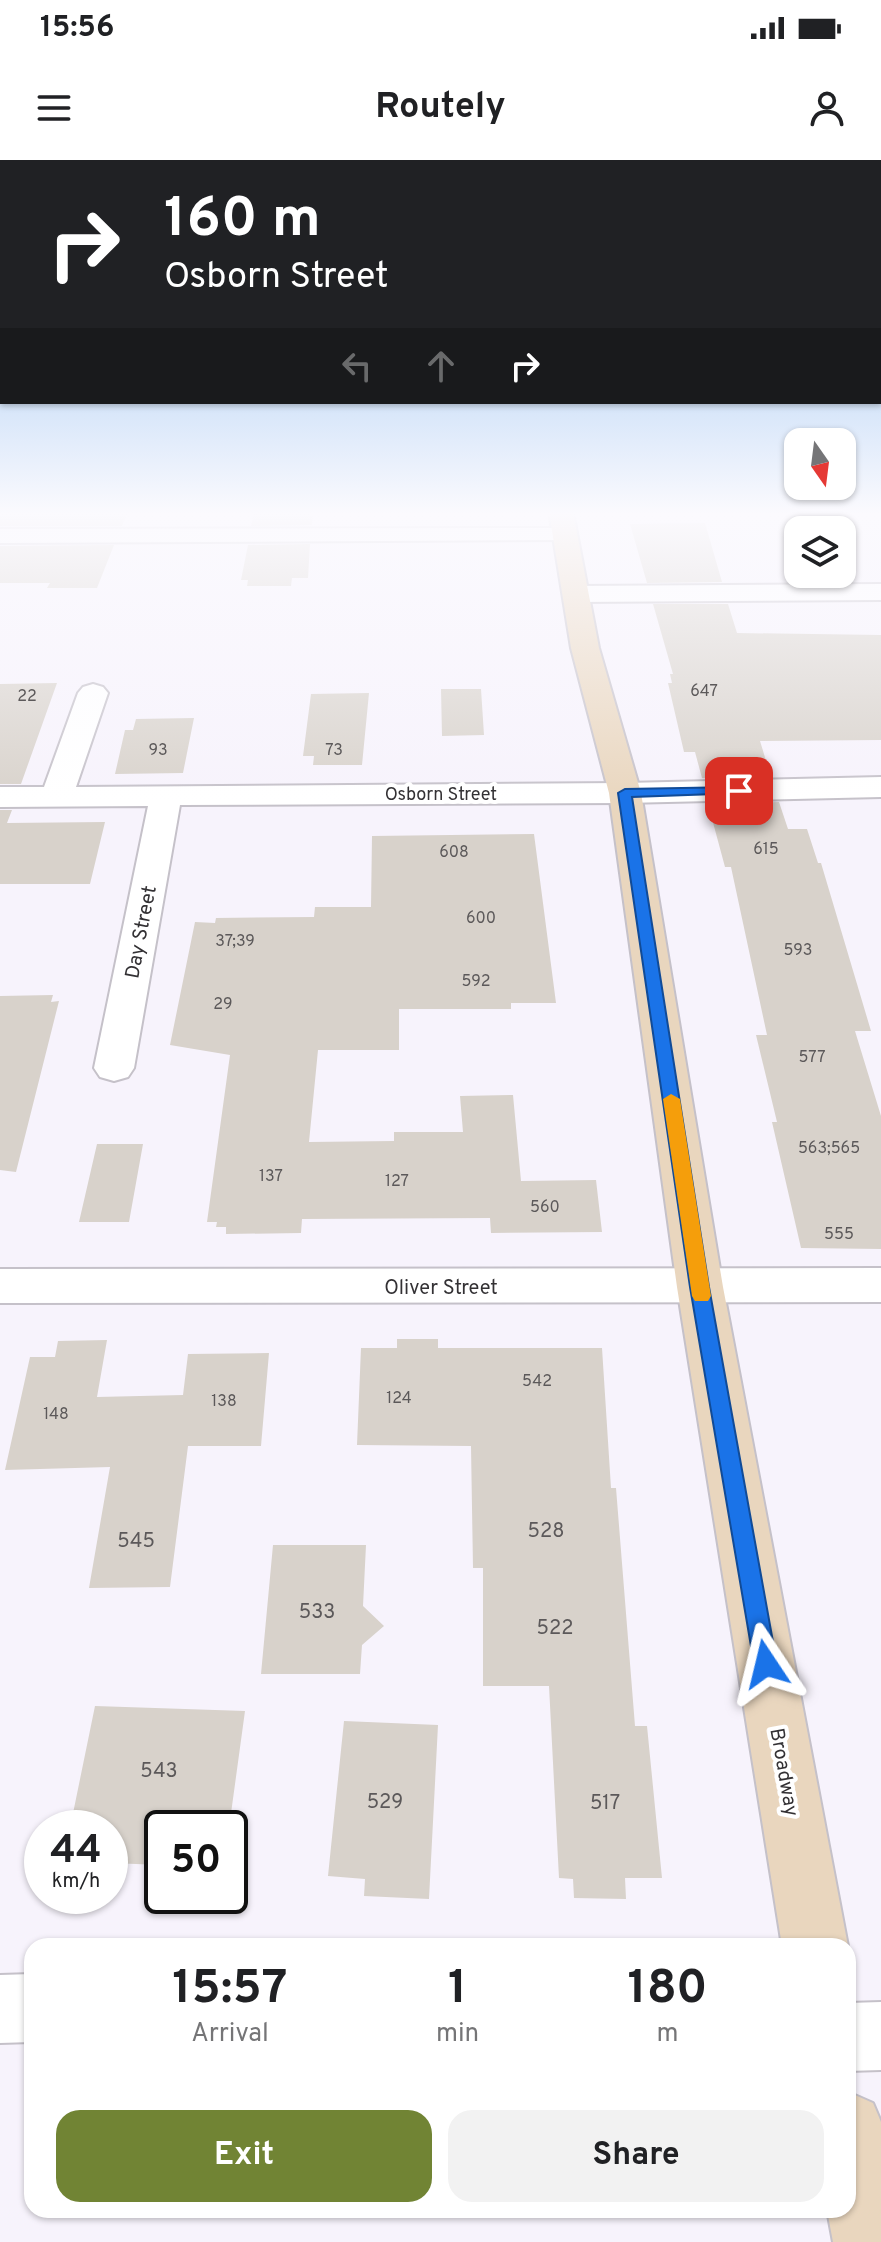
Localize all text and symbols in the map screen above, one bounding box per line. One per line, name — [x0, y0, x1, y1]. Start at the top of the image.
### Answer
text: 15:56 — [40, 10, 114, 47]
text: Routely — [375, 85, 506, 131]
icon: menu — [32, 86, 76, 130]
icon: person — [805, 86, 849, 130]
text: 160 m — [164, 186, 321, 256]
icon: right — [32, 192, 136, 296]
text: Osborn Street — [164, 255, 389, 301]
icon: left — [335, 344, 379, 388]
icon: ahead — [419, 344, 463, 388]
icon: right — [503, 344, 547, 388]
north arrow — [784, 428, 856, 500]
map controls — [784, 428, 856, 588]
button: layers — [784, 516, 856, 588]
house number: 647 — [690, 682, 718, 702]
house number: 22 — [17, 687, 37, 707]
house number: 93 — [148, 741, 168, 761]
house number: 73 — [325, 741, 343, 761]
pin — [705, 757, 773, 825]
icon: arrive — [717, 769, 761, 813]
street label: Osborn Street — [385, 784, 497, 807]
house number: 615 — [753, 840, 779, 860]
house number: 608 — [439, 843, 469, 863]
street label: Day Street — [120, 884, 164, 981]
house number: 600 — [466, 909, 496, 929]
house number: 37;39 — [215, 932, 255, 952]
house number: 593 — [784, 941, 812, 961]
house number: 592 — [461, 972, 491, 992]
house number: 29 — [213, 995, 233, 1015]
house number: 577 — [798, 1048, 826, 1068]
house number: 563;565 — [798, 1139, 860, 1159]
house number: 137 — [259, 1167, 283, 1187]
house number: 127 — [385, 1172, 409, 1192]
house number: 560 — [530, 1198, 560, 1218]
house number: 555 — [824, 1225, 854, 1245]
street label: Oliver Street — [384, 1276, 498, 1302]
house number: 542 — [522, 1372, 552, 1392]
house number: 124 — [386, 1389, 412, 1409]
house number: 138 — [211, 1392, 237, 1412]
house number: 148 — [43, 1405, 69, 1425]
house number: 528 — [528, 1519, 564, 1545]
house number: 545 — [117, 1529, 155, 1555]
house number: 533 — [299, 1600, 335, 1626]
house number: 522 — [537, 1616, 573, 1642]
position arrow — [724, 1622, 808, 1706]
street label: Broadway — [762, 1726, 804, 1818]
house number: 543 — [140, 1759, 178, 1785]
house number: 529 — [367, 1790, 403, 1816]
house number: 517 — [590, 1791, 620, 1817]
speed limit sign: 50 — [144, 1810, 248, 1914]
text: 44 — [50, 1827, 102, 1877]
text: km/h — [52, 1869, 100, 1895]
text: 15:57 — [172, 1960, 288, 2020]
text: 1 — [448, 1960, 467, 2020]
text: 180 — [627, 1960, 708, 2020]
text: Arrival — [191, 2018, 269, 2051]
text: min — [436, 2018, 479, 2051]
text: m — [657, 2018, 679, 2051]
button: Exit — [56, 2110, 432, 2202]
button: Share — [448, 2110, 824, 2202]

